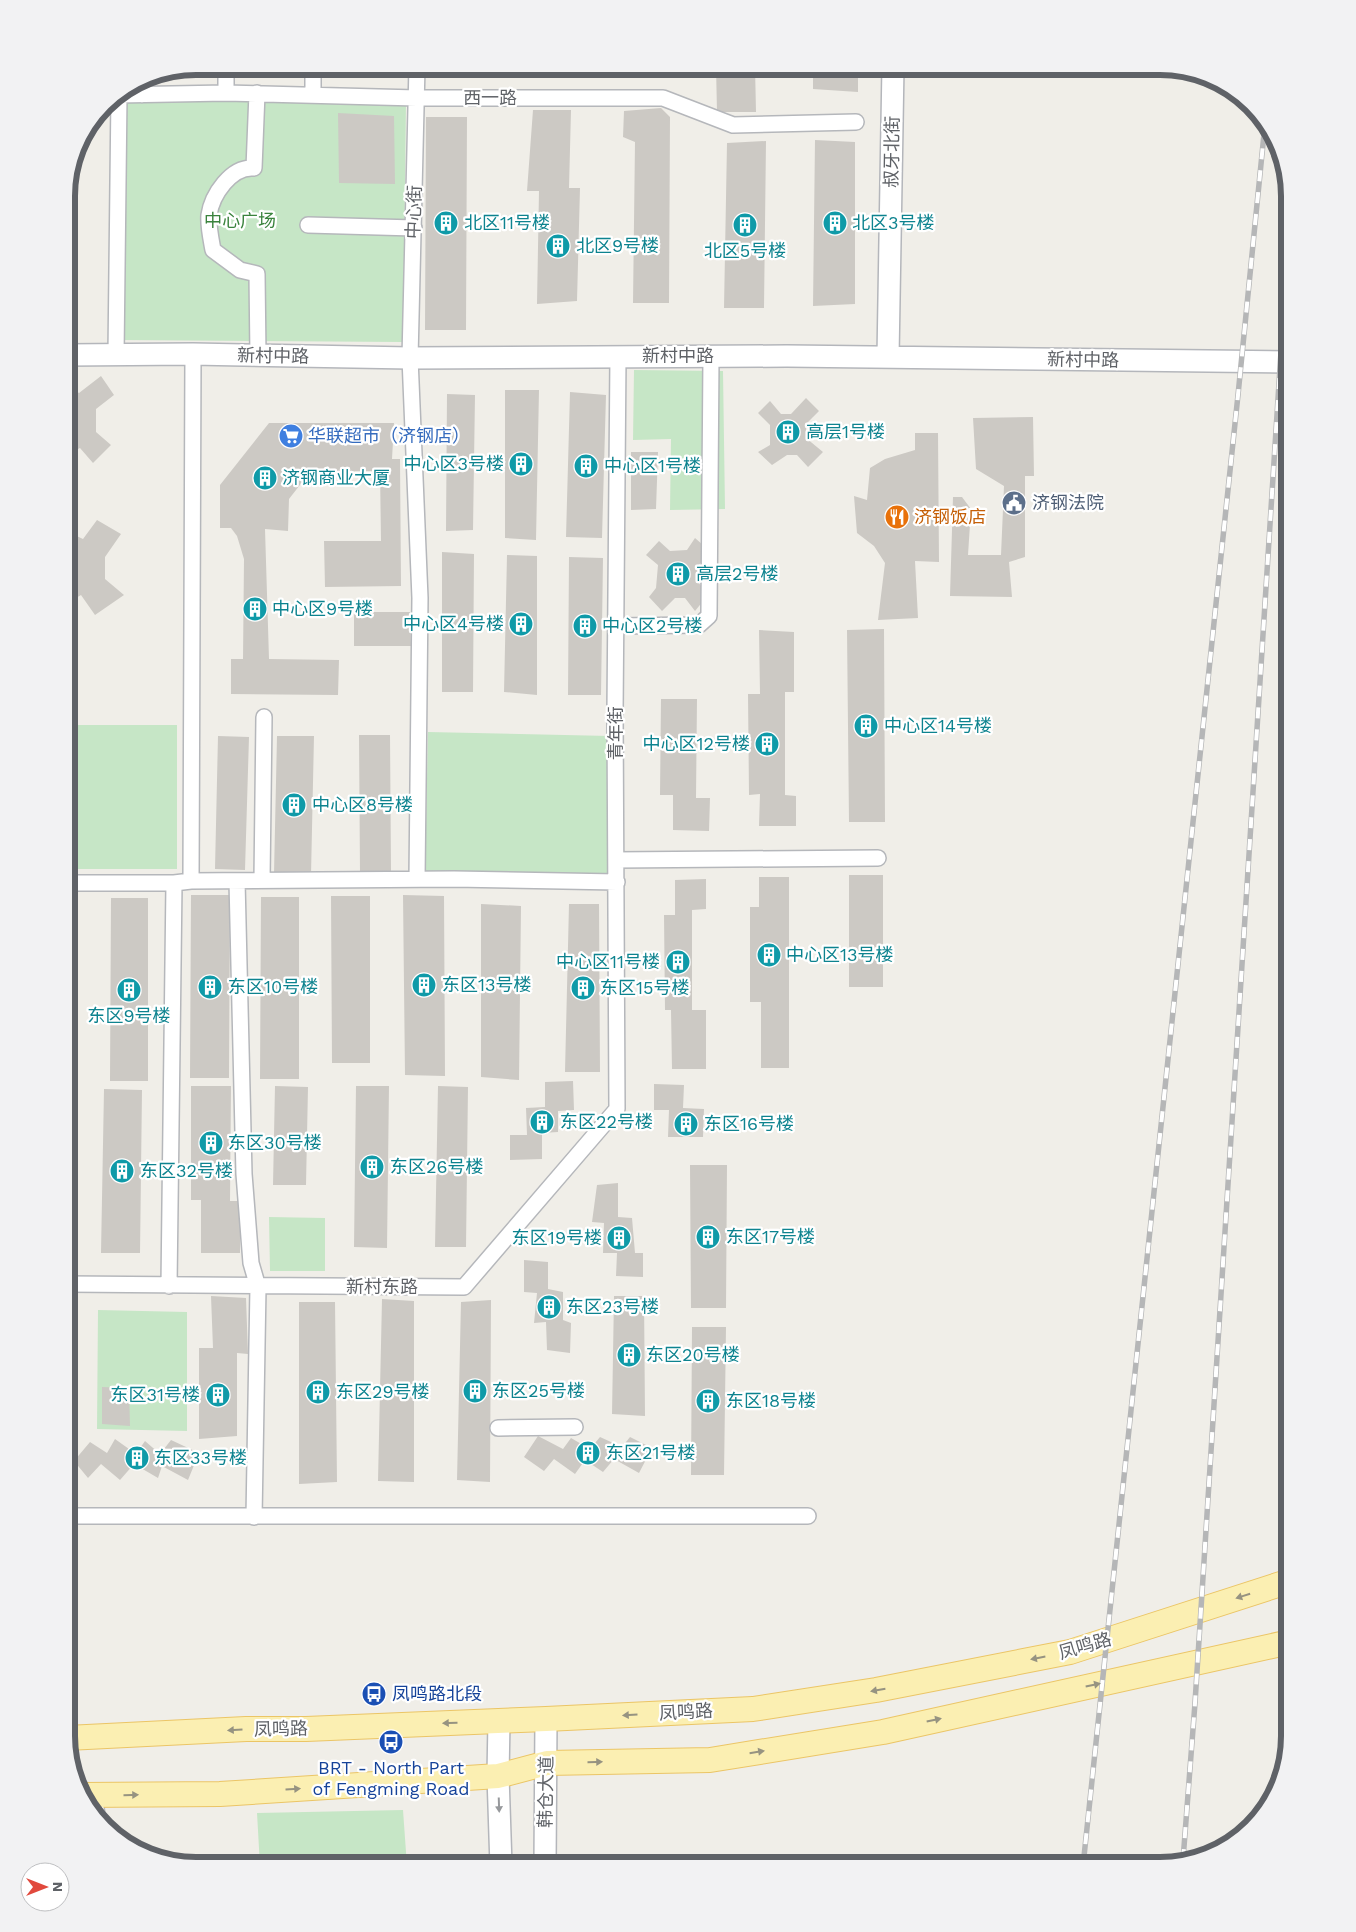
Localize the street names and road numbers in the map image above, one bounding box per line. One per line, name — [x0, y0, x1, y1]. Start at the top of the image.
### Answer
street label: 西一路 — [463, 87, 517, 108]
street label: 叔牙北街 — [880, 116, 903, 188]
street label: 中心街 — [402, 185, 425, 239]
street label: 新村中路 — [237, 344, 309, 367]
street label: 新村中路 — [642, 345, 714, 366]
street label: 新村中路 — [1047, 348, 1119, 371]
street label: 青年街 — [605, 706, 626, 760]
street label: 新村东路 — [346, 1276, 418, 1297]
street label: 凤鸣路 — [1056, 1628, 1114, 1663]
street label: 凤鸣路 — [658, 1700, 713, 1723]
street label: 凤鸣路 — [254, 1718, 308, 1739]
street label: 韩仓大道 — [534, 1756, 557, 1828]

